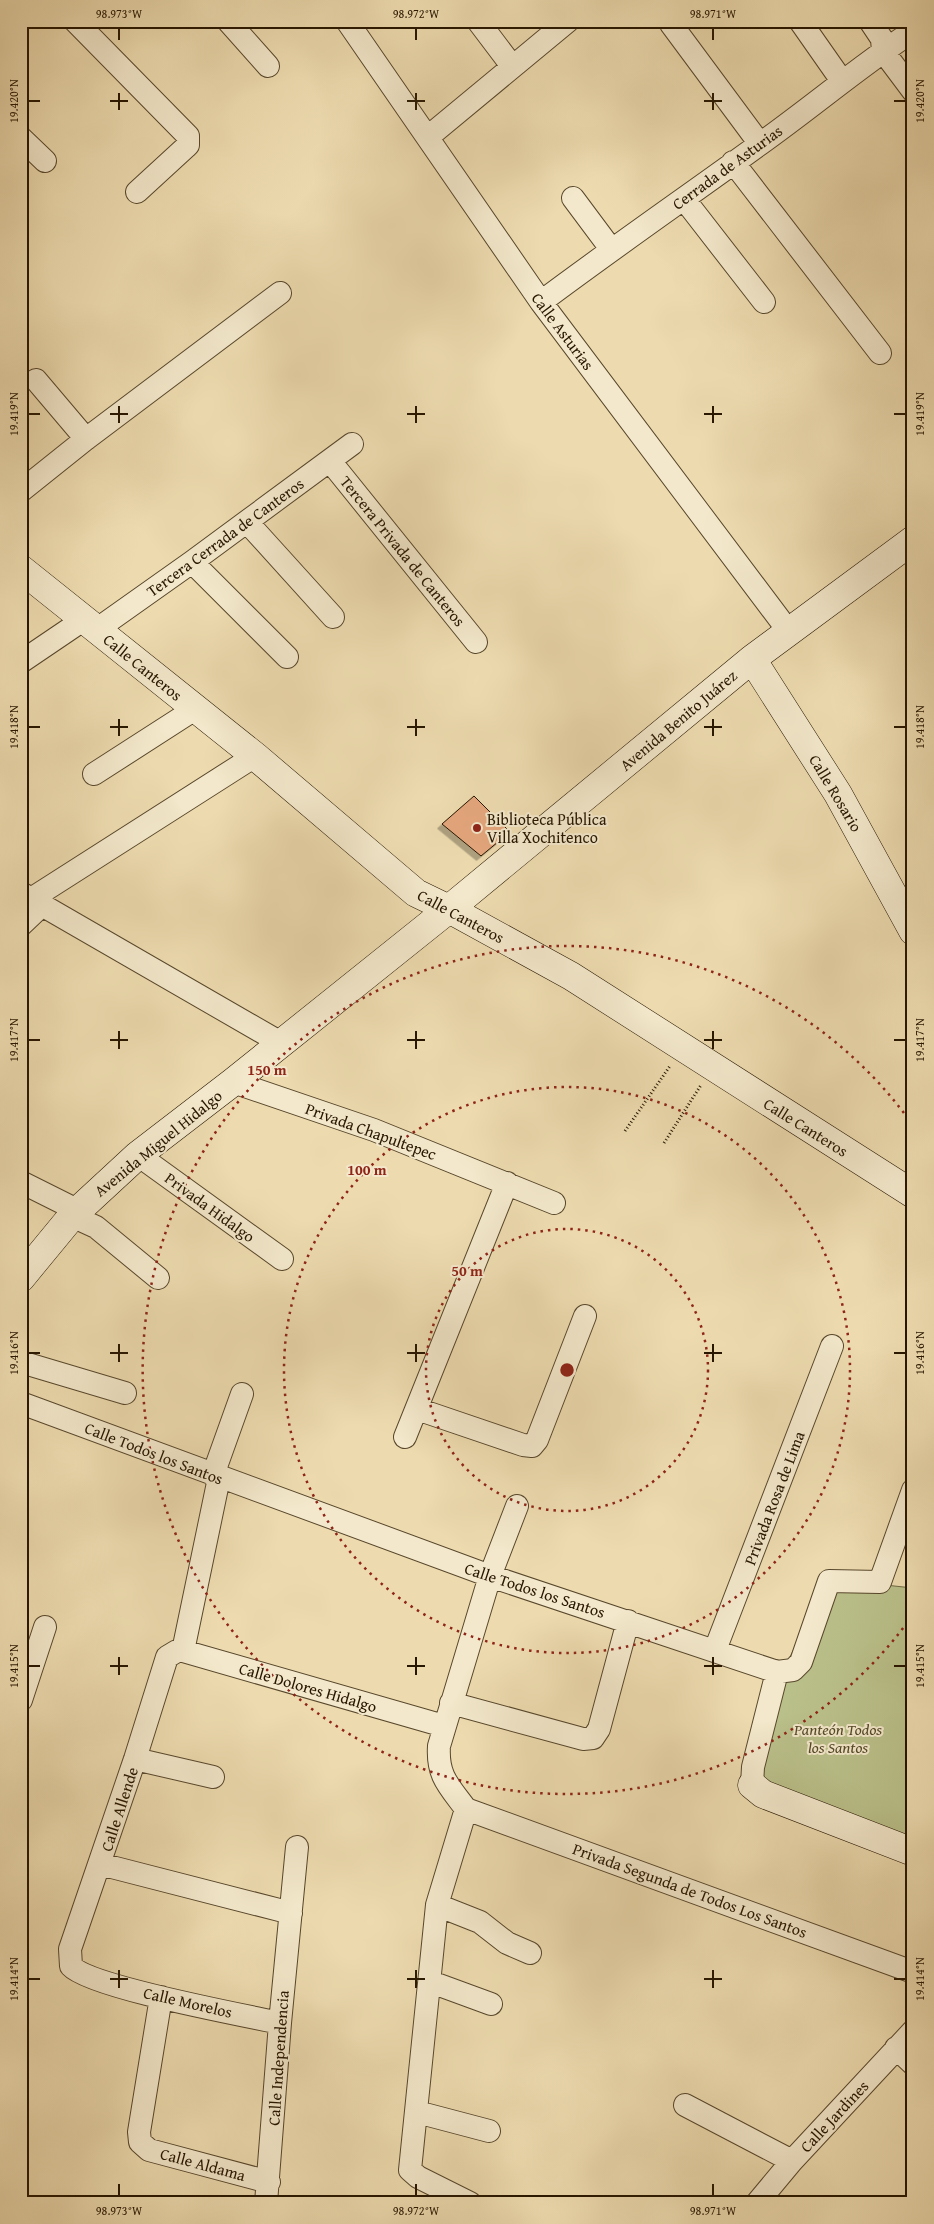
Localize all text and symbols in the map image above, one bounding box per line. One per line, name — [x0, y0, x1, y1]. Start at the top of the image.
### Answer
text: 98.973°W — [96, 5, 143, 22]
text: 98.972°W — [393, 5, 440, 22]
text: 98.971°W — [690, 5, 737, 22]
text: 19.420°N — [5, 79, 22, 123]
text: 19.420°N — [911, 79, 928, 123]
street label: Cerrada de Asturias — [667, 119, 787, 215]
street label: Calle Asturias — [526, 287, 600, 375]
text: 19.419°N — [5, 392, 22, 436]
text: 19.419°N — [911, 392, 928, 436]
street label: Tercera Privada de Canteros — [335, 471, 471, 631]
street label: Tercera Cerrada de Canteros — [141, 472, 309, 602]
street label: Calle Canteros — [98, 628, 188, 706]
street label: Avenida Benito Juárez — [614, 664, 742, 776]
text: 19.418°N — [5, 705, 22, 749]
text: 19.418°N — [911, 705, 928, 749]
street label: Calle Rosario — [803, 750, 869, 836]
place label: Biblioteca Pública Villa Xochitenco — [487, 807, 607, 849]
marker: Biblioteca Pública Villa Xochitenco — [471, 822, 483, 834]
street label: Calle Canteros — [413, 883, 509, 949]
text: 19.417°N — [5, 1018, 22, 1062]
text: 19.417°N — [911, 1018, 928, 1062]
text: 150 m — [247, 1059, 287, 1080]
street label: Avenida Miguel Hidalgo — [89, 1084, 227, 1202]
street label: Calle Canteros — [759, 1092, 853, 1162]
street label: Privada Chapultepec — [302, 1096, 440, 1166]
text: 100 m — [347, 1159, 387, 1180]
street label: Privada Hidalgo — [160, 1166, 260, 1248]
text: 50 m — [451, 1260, 483, 1281]
text: 19.416°N — [5, 1331, 22, 1375]
text: 19.416°N — [911, 1331, 928, 1375]
centre of rings — [558, 1361, 576, 1379]
street label: Calle Todos los Santos — [81, 1416, 227, 1490]
street label: Privada Rosa de Lima — [737, 1427, 811, 1569]
street label: Calle Todos los Santos — [462, 1556, 608, 1624]
text: 19.415°N — [5, 1644, 22, 1688]
text: 19.415°N — [911, 1644, 928, 1688]
street label: Calle Dolores Hidalgo — [236, 1656, 380, 1718]
park label: Panteón Todos los Santos — [793, 1717, 882, 1759]
street label: Calle Allende — [94, 1764, 144, 1854]
street label: Privada Segunda de Todos Los Santos — [569, 1836, 811, 1944]
text: 19.414°N — [5, 1957, 22, 2001]
text: 19.414°N — [911, 1957, 928, 2001]
street label: Calle Morelos — [141, 1980, 235, 2024]
street label: Calle Independencia — [261, 1989, 295, 2126]
street label: Calle Jardines — [794, 2074, 874, 2158]
street label: Calle Aldama — [158, 2141, 249, 2187]
text: 98.973°W — [96, 2202, 143, 2219]
text: 98.972°W — [393, 2202, 440, 2219]
text: 98.971°W — [690, 2202, 737, 2219]

